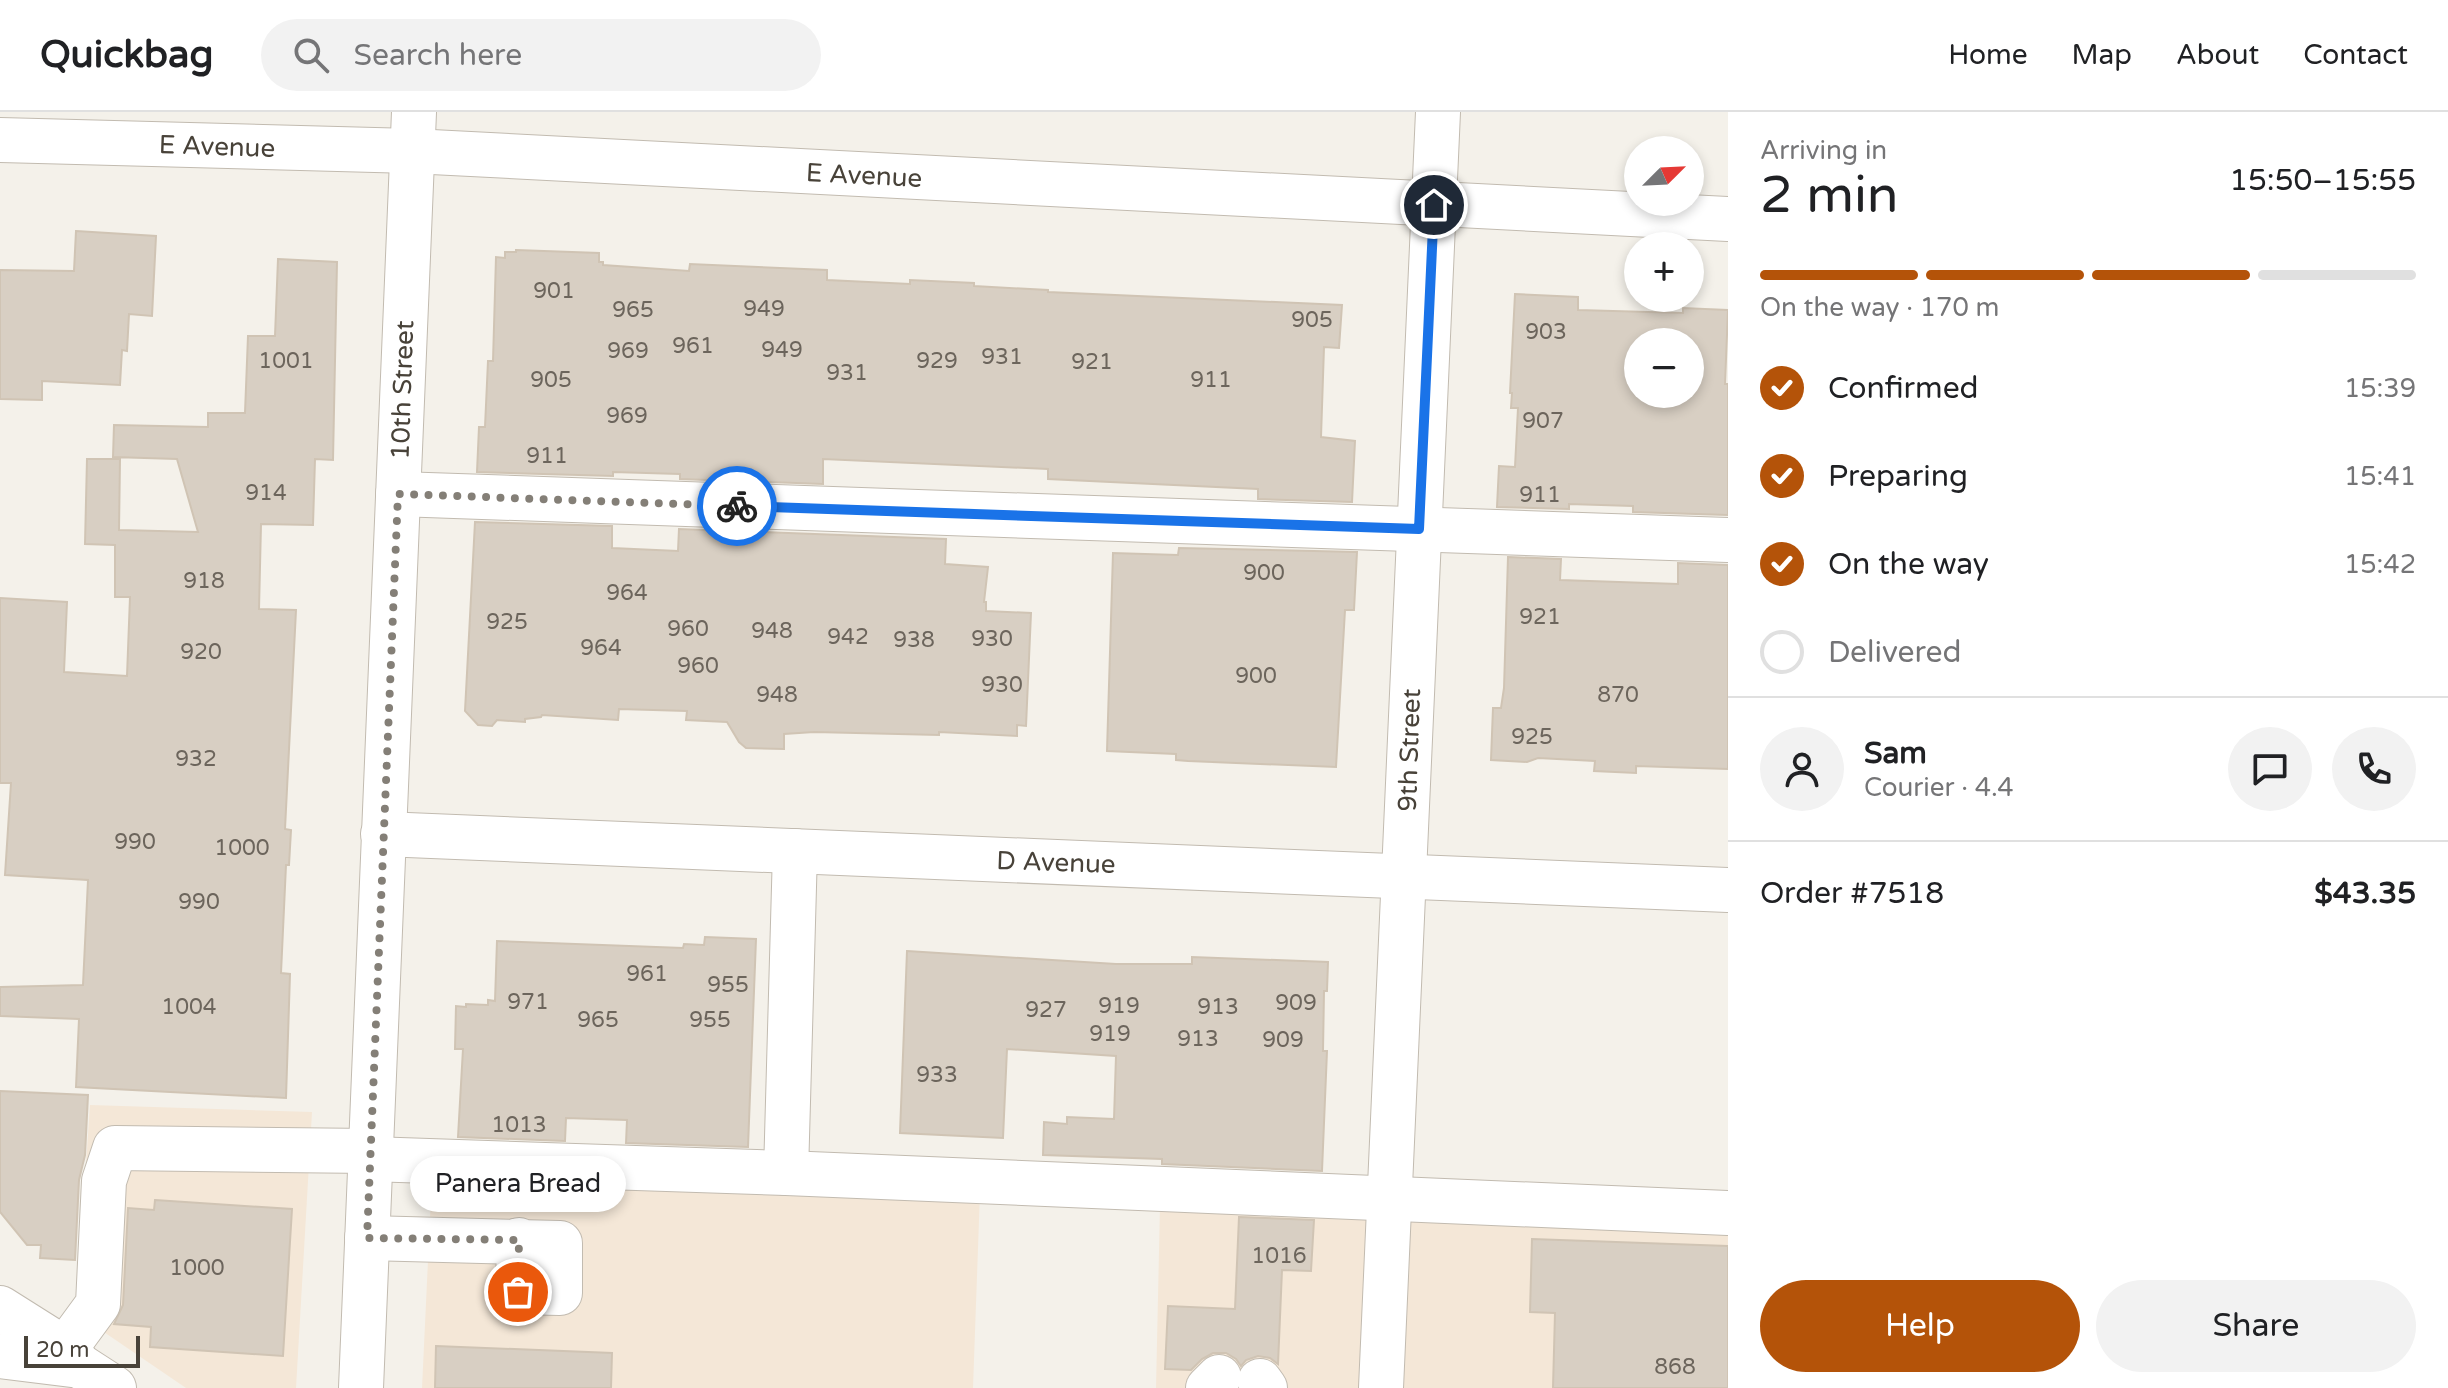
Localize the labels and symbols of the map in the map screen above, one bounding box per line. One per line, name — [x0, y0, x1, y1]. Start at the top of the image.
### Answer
street label: E Avenue — [158, 129, 276, 164]
north arrow — [1624, 136, 1704, 216]
street label: E Avenue — [805, 157, 923, 194]
pin — [1400, 171, 1468, 239]
house number: 901 — [533, 278, 575, 304]
house number: 949 — [743, 296, 785, 322]
house number: 965 — [612, 297, 654, 323]
house number: 905 — [1291, 307, 1333, 333]
house number: 903 — [1525, 319, 1567, 345]
street label: 10th Street — [385, 320, 420, 460]
house number: 961 — [672, 333, 714, 359]
house number: 949 — [761, 337, 803, 363]
house number: 969 — [607, 338, 649, 364]
house number: 931 — [981, 344, 1023, 370]
house number: 1001 — [258, 348, 314, 374]
house number: 929 — [916, 348, 958, 374]
house number: 921 — [1071, 349, 1113, 375]
house number: 931 — [826, 360, 868, 386]
house number: 905 — [530, 367, 572, 393]
house number: 911 — [1190, 367, 1232, 393]
house number: 969 — [606, 403, 648, 429]
house number: 907 — [1522, 408, 1564, 434]
house number: 911 — [526, 443, 568, 469]
courier — [697, 466, 777, 546]
house number: 914 — [245, 480, 287, 506]
house number: 911 — [1519, 482, 1561, 508]
house number: 900 — [1243, 560, 1285, 586]
house number: 918 — [183, 568, 225, 594]
house number: 964 — [606, 580, 648, 606]
house number: 921 — [1519, 604, 1561, 630]
house number: 925 — [486, 609, 528, 635]
house number: 960 — [667, 616, 709, 642]
house number: 948 — [751, 618, 793, 644]
house number: 942 — [827, 624, 869, 650]
house number: 930 — [971, 626, 1013, 652]
house number: 938 — [893, 627, 935, 653]
house number: 964 — [580, 635, 622, 661]
house number: 920 — [180, 639, 222, 665]
house number: 960 — [677, 653, 719, 679]
house number: 900 — [1235, 663, 1277, 689]
house number: 930 — [981, 672, 1023, 698]
house number: 948 — [756, 682, 798, 708]
house number: 870 — [1597, 682, 1639, 708]
street label: 9th Street — [1392, 688, 1427, 812]
house number: 925 — [1511, 724, 1553, 750]
house number: 932 — [175, 746, 217, 772]
house number: 990 — [114, 829, 156, 855]
house number: 1000 — [214, 835, 270, 861]
street label: D Avenue — [996, 845, 1116, 880]
house number: 990 — [178, 889, 220, 915]
house number: 961 — [626, 961, 668, 987]
house number: 955 — [707, 972, 749, 998]
house number: 971 — [507, 989, 549, 1015]
house number: 909 — [1275, 990, 1317, 1016]
house number: 919 — [1098, 993, 1140, 1019]
house number: 1004 — [161, 994, 217, 1020]
house number: 913 — [1197, 994, 1239, 1020]
house number: 927 — [1025, 997, 1067, 1023]
house number: 965 — [577, 1007, 619, 1033]
house number: 955 — [689, 1007, 731, 1033]
house number: 919 — [1089, 1021, 1131, 1047]
house number: 913 — [1177, 1026, 1219, 1052]
house number: 909 — [1262, 1027, 1304, 1053]
house number: 933 — [916, 1062, 958, 1088]
house number: 1013 — [491, 1112, 547, 1138]
callout: Panera Bread — [410, 1156, 626, 1212]
house number: 1016 — [1251, 1243, 1307, 1269]
house number: 1000 — [169, 1255, 225, 1281]
pin — [484, 1258, 552, 1326]
scale bar — [24, 1332, 140, 1368]
house number: 868 — [1654, 1354, 1696, 1380]

